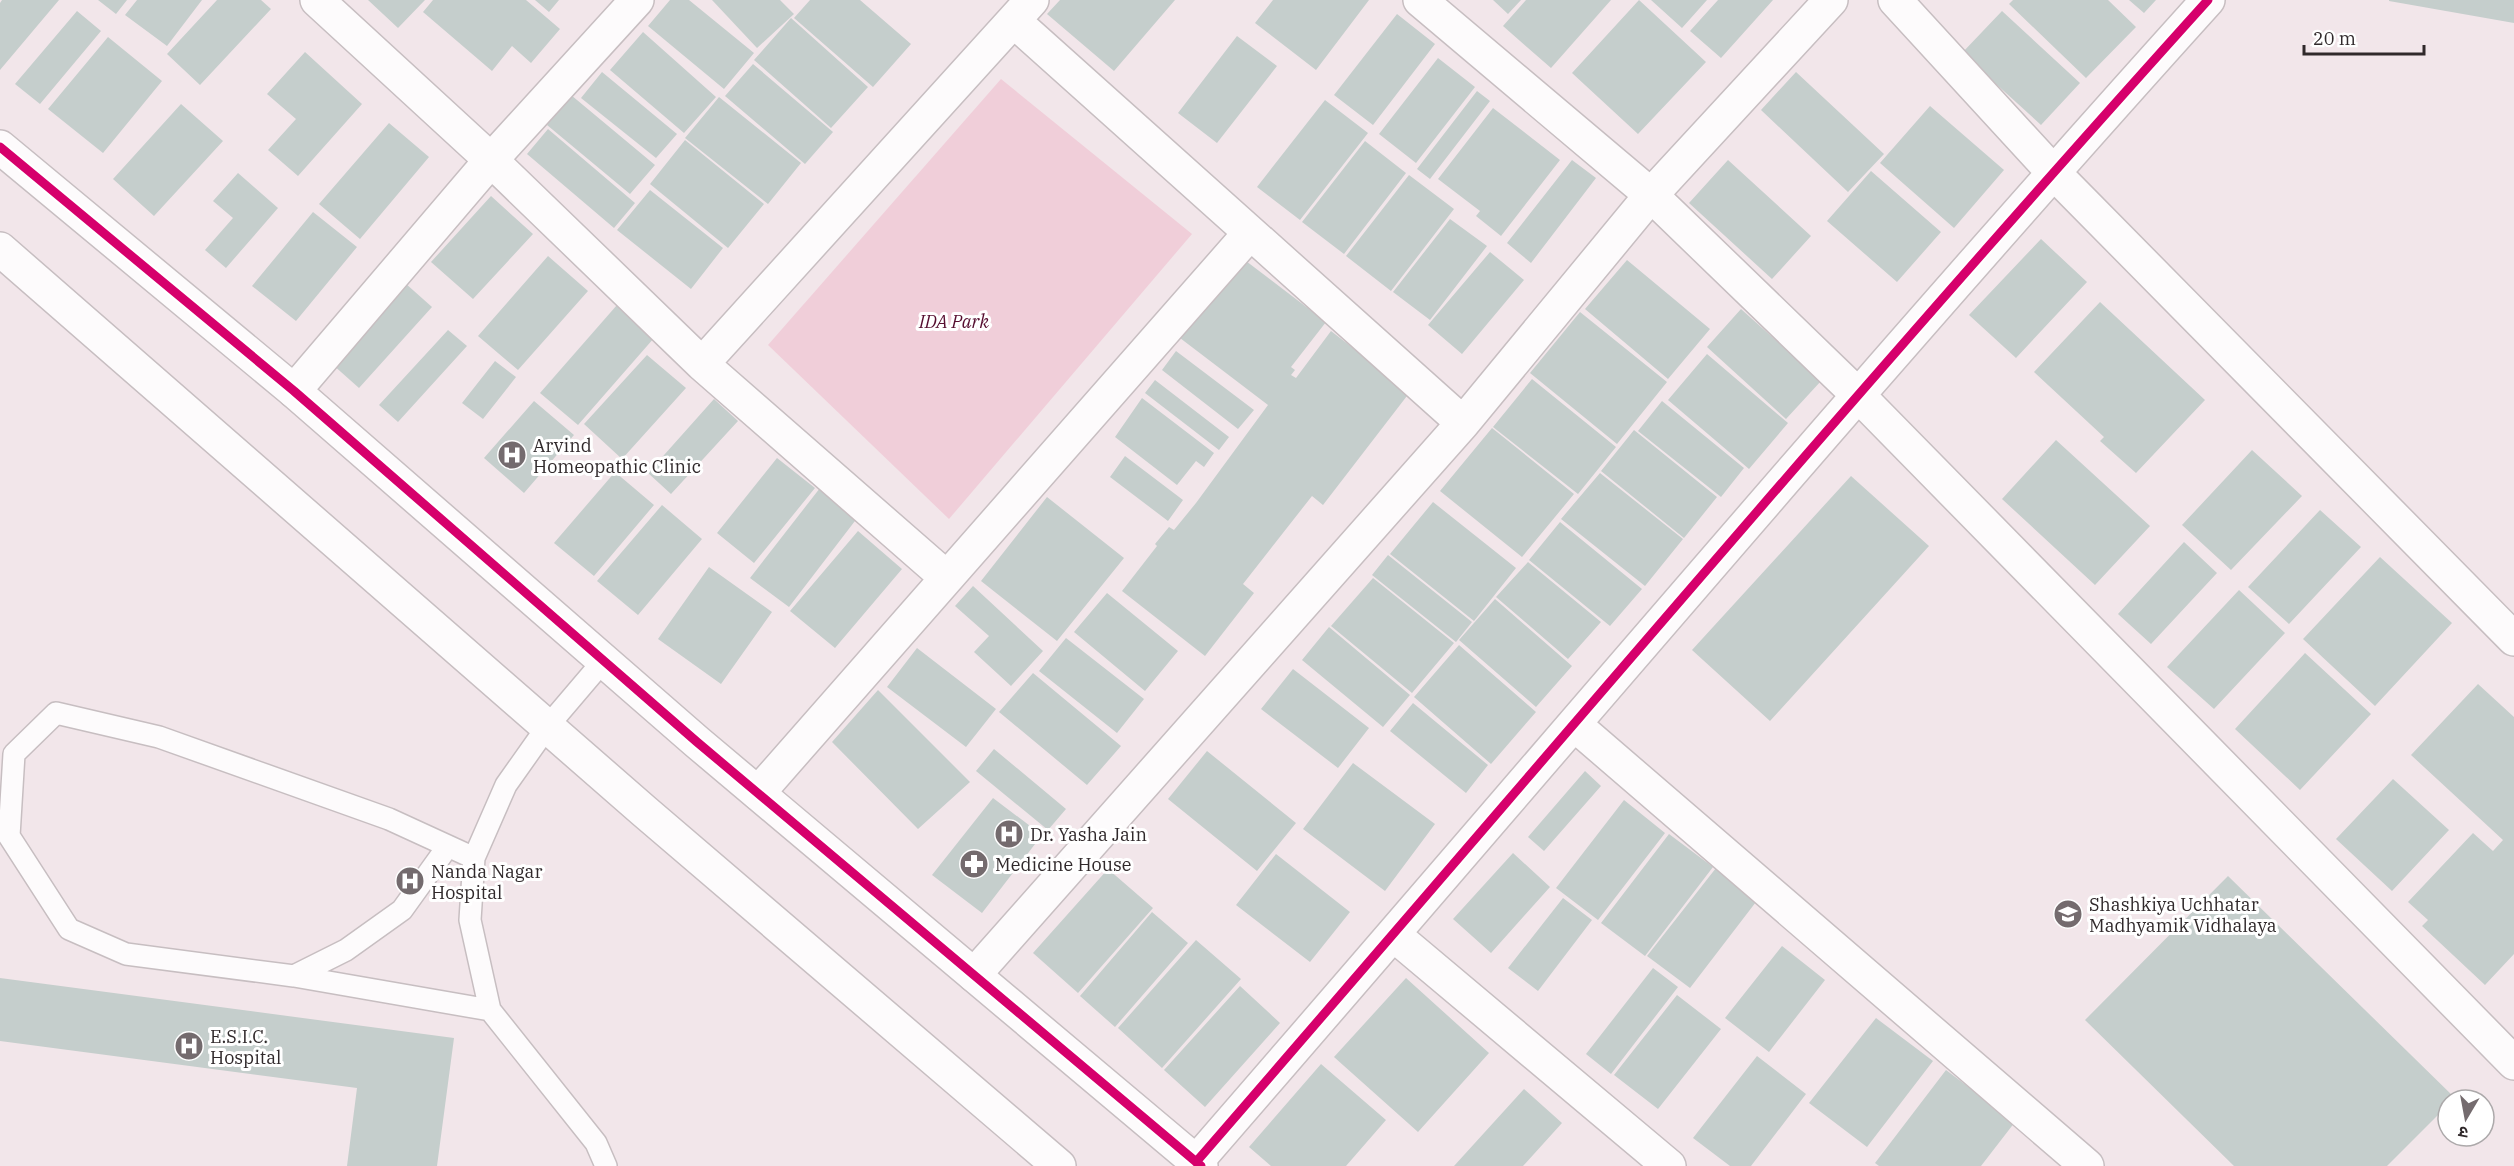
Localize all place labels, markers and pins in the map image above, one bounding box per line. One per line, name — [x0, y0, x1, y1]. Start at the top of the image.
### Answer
place label: Arvind Homeopathic Clinic — [533, 434, 701, 478]
hospital icon: Arvind Homeopathic Clinic — [496, 439, 528, 471]
hospital icon: Dr. Yasha Jain — [993, 818, 1025, 850]
place label: Dr. Yasha Jain — [1030, 823, 1147, 846]
pharmacy icon: Medicine House — [958, 848, 990, 880]
place label: Medicine House — [995, 853, 1131, 876]
place label: Nanda Nagar Hospital — [431, 860, 542, 904]
hospital icon: Nanda Nagar Hospital — [394, 865, 426, 897]
place label: Shashkiya Uchhatar Madhyamik Vidhalaya — [2089, 893, 2277, 937]
school or university icon: Shashkiya Uchhatar Madhyamik Vidhalaya — [2052, 898, 2084, 930]
place label: E.S.I.C. Hospital — [210, 1025, 281, 1069]
hospital icon: E.S.I.C. Hospital — [173, 1030, 205, 1062]

